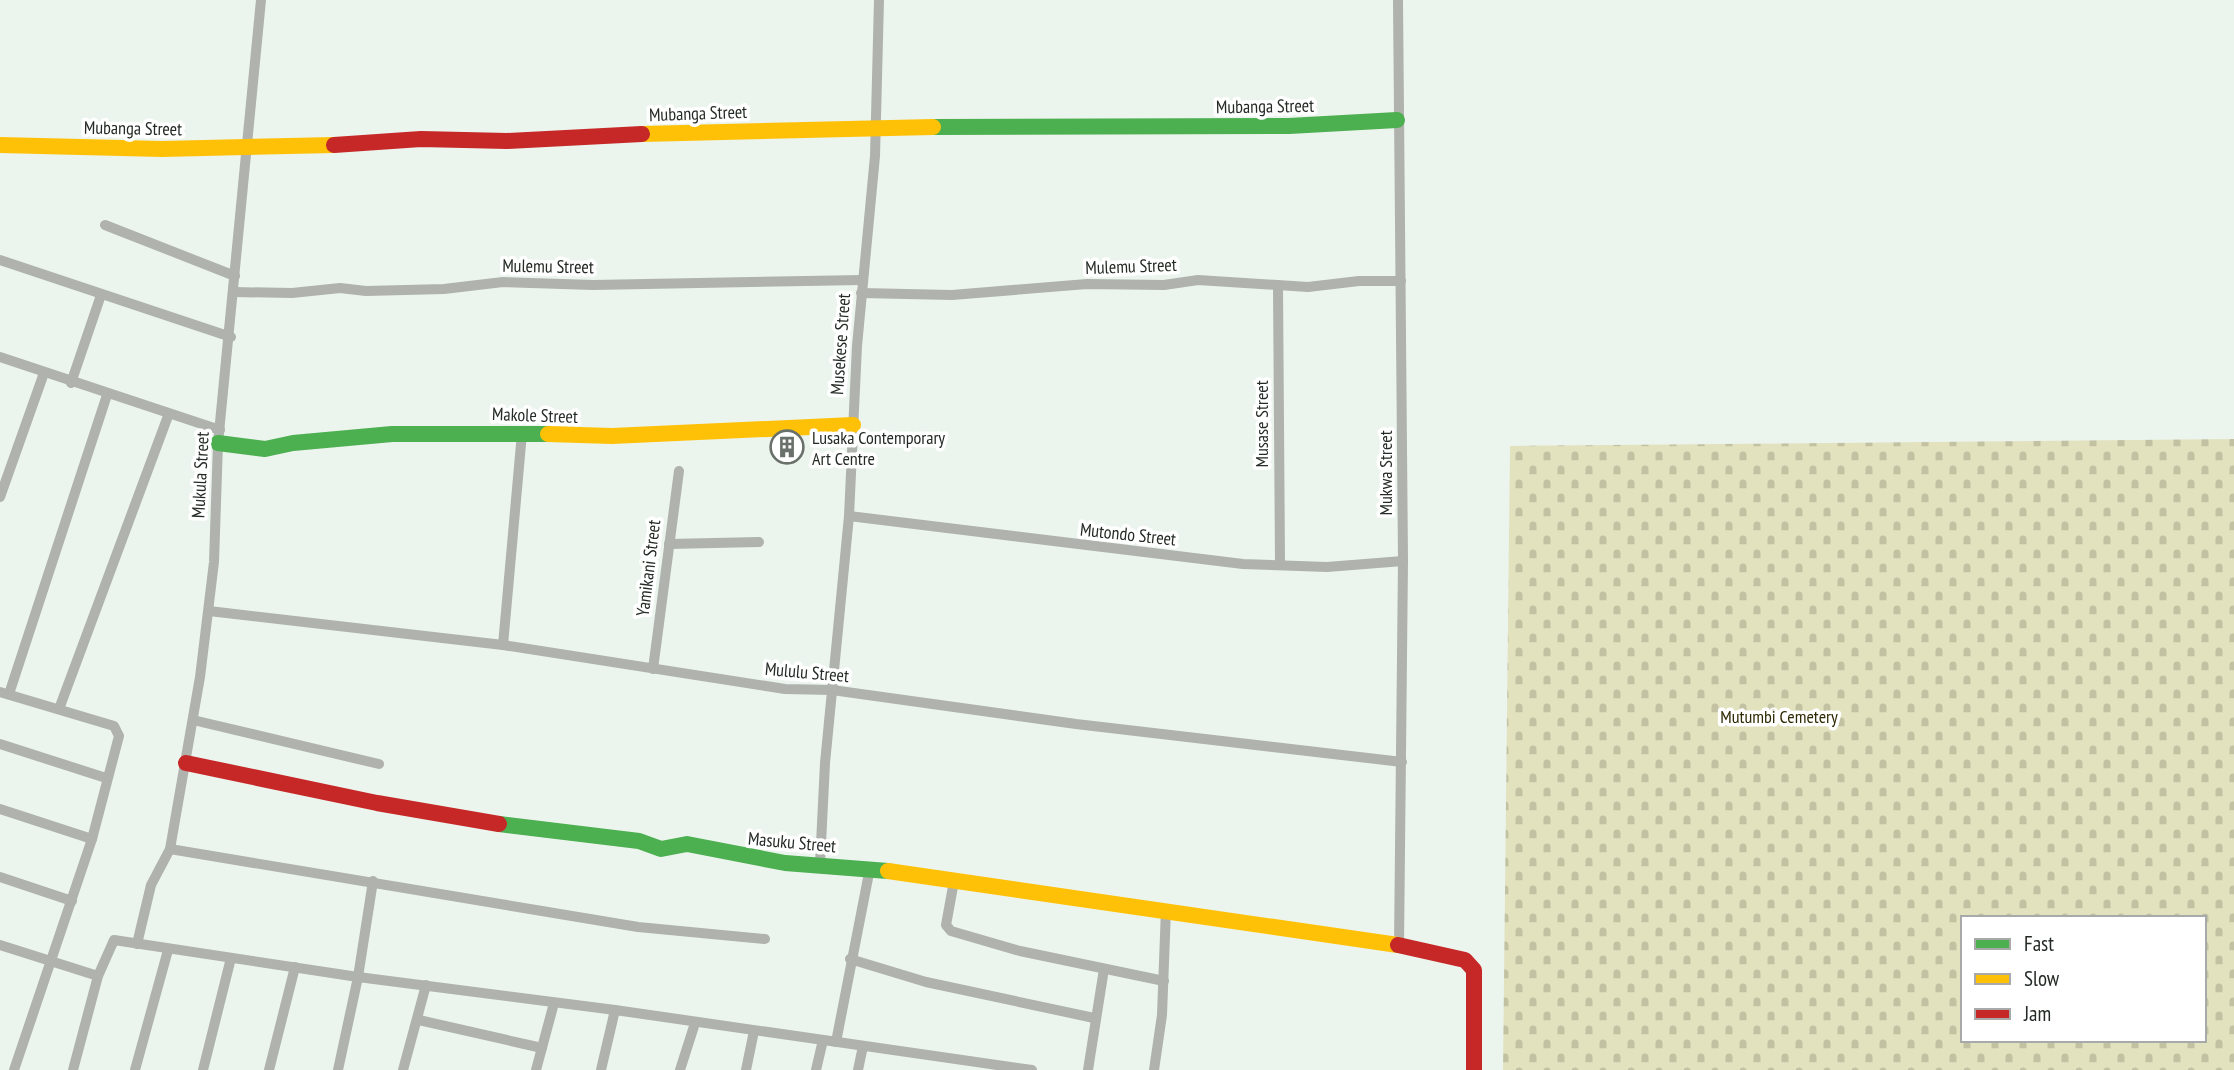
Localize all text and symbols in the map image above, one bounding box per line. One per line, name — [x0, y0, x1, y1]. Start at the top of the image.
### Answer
street label: Mubanga Street — [1216, 94, 1314, 118]
street label: Mubanga Street — [649, 100, 748, 126]
street label: Mubanga Street — [84, 116, 182, 140]
street label: Mulemu Street — [1085, 253, 1177, 279]
street label: Mulemu Street — [502, 254, 594, 278]
street label: Musekese Street — [825, 292, 855, 395]
street label: Musase Street — [1250, 380, 1273, 468]
street label: Makole Street — [492, 402, 578, 428]
place label: Lusaka Contemporary Art Centre — [812, 426, 945, 470]
building icon: Lusaka Contemporary Art Centre — [768, 428, 806, 466]
street label: Mukwa Street — [1374, 430, 1397, 516]
street label: Mukula Street — [186, 431, 214, 519]
street label: Yamikani Street — [631, 518, 665, 618]
street label: Mutondo Street — [1079, 518, 1177, 550]
street label: Mululu Street — [764, 657, 850, 687]
park label: Mutumbi Cemetery — [1720, 705, 1838, 728]
street label: Masuku Street — [747, 827, 837, 857]
legend — [1961, 916, 2206, 1042]
text: Fast — [2024, 930, 2054, 957]
text: Slow — [2024, 965, 2060, 992]
text: Jam — [2023, 1000, 2051, 1027]

